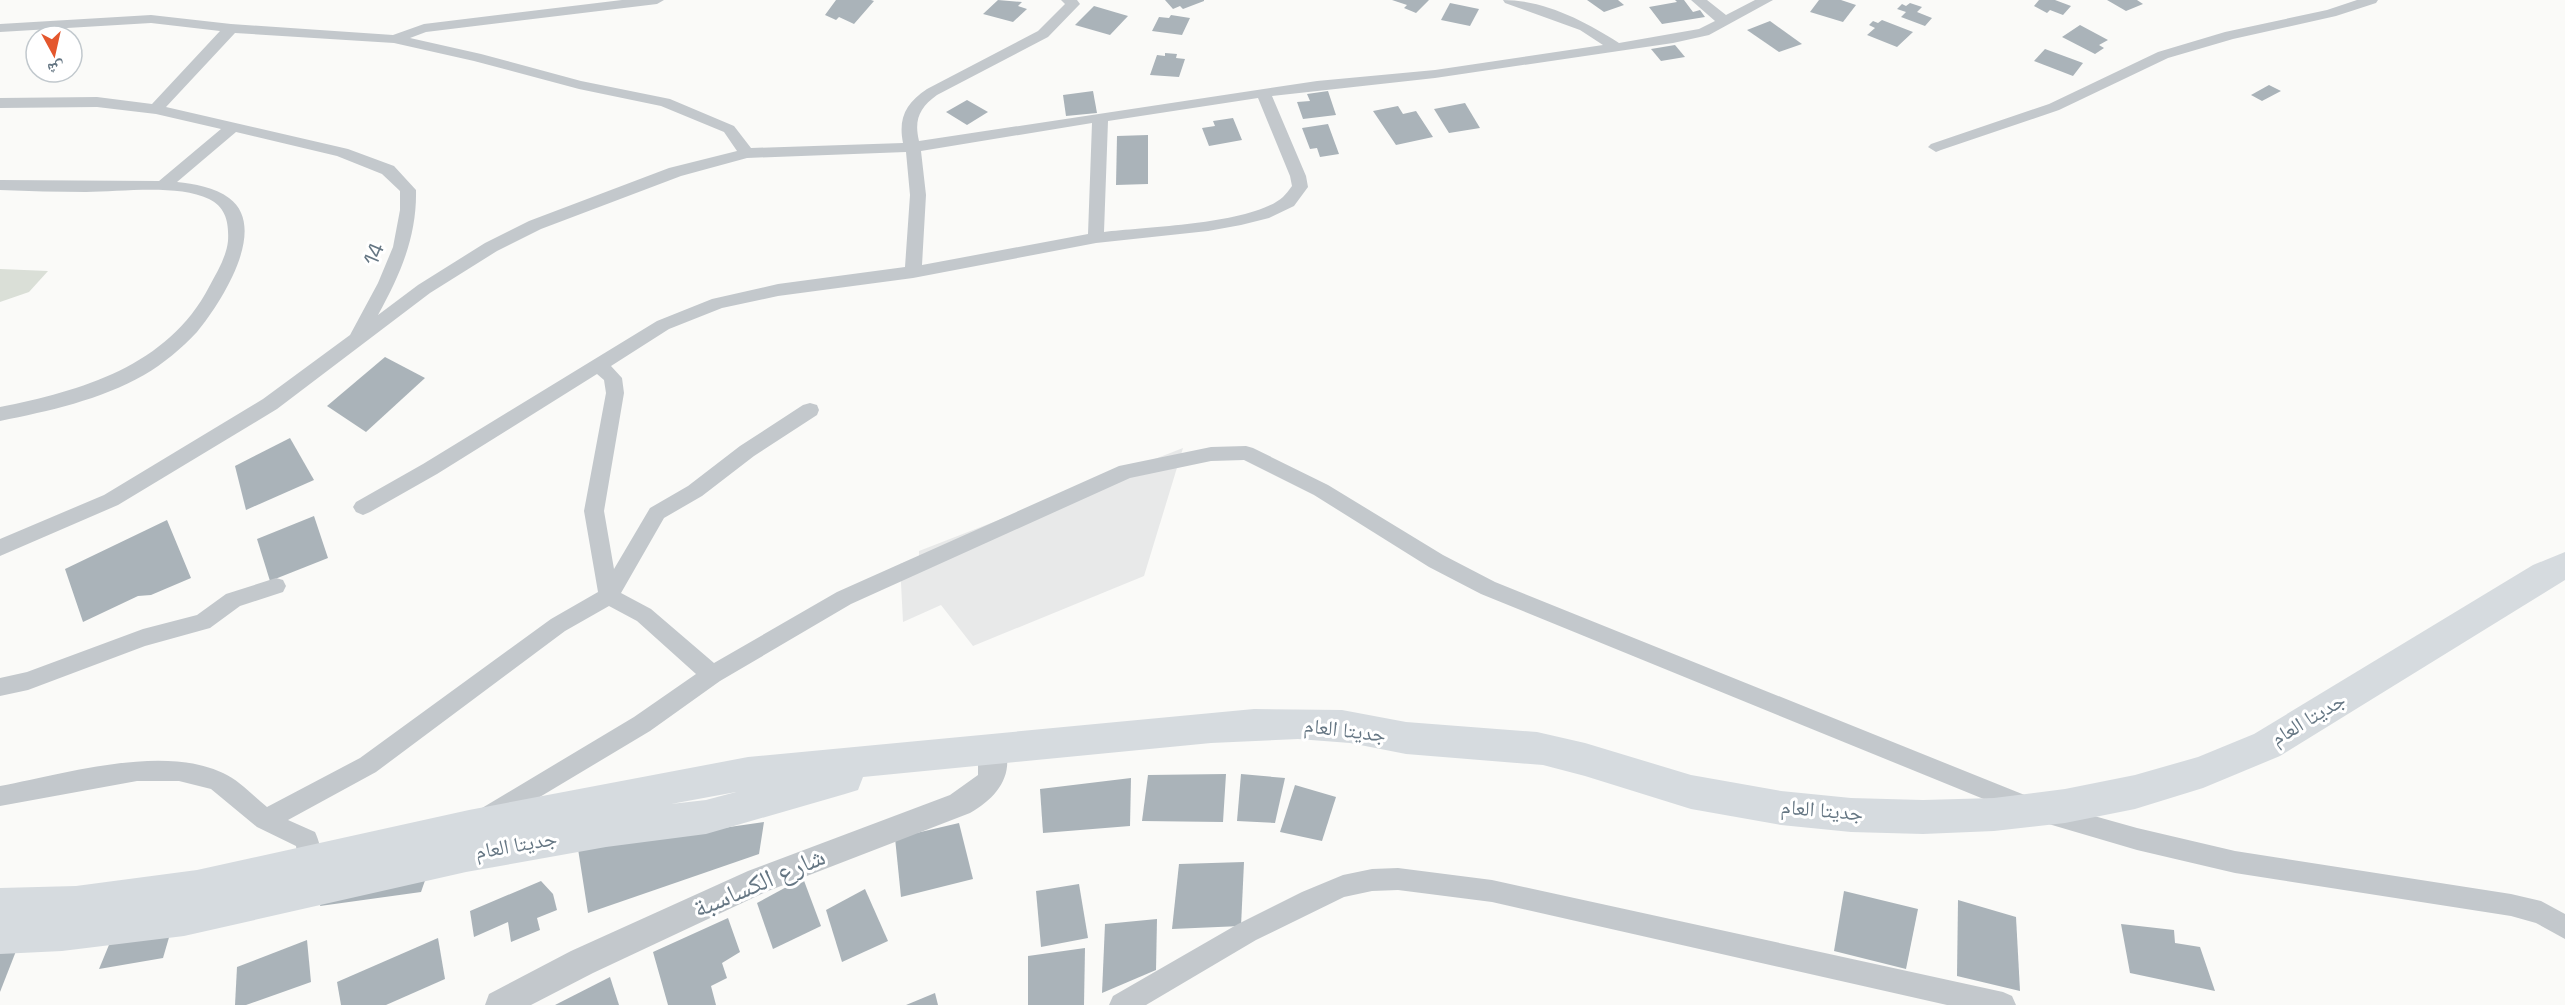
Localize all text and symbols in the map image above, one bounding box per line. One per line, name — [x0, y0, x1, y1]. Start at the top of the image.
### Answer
north arrow — [24, 24, 84, 84]
text: ش — [46, 57, 66, 80]
street label: 14 — [357, 238, 390, 269]
street label: جديتا العام — [2265, 686, 2351, 752]
street label: جديتا العام — [1302, 711, 1388, 749]
street label: جديتا العام — [1780, 792, 1864, 828]
street label: جديتا العام — [473, 824, 559, 866]
street label: شارع الكساسبة — [688, 839, 830, 925]

